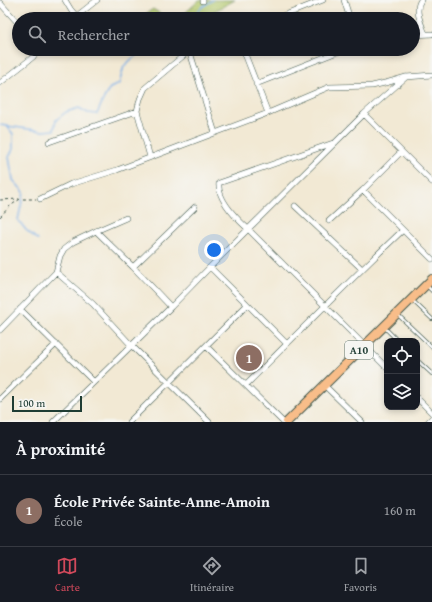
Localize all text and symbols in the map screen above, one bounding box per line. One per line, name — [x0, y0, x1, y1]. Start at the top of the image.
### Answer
search box — [12, 12, 420, 56]
icon: search — [26, 23, 48, 45]
text: Rechercher — [58, 24, 130, 45]
your location — [204, 240, 224, 260]
map controls — [384, 338, 420, 410]
button: locate — [384, 338, 420, 374]
road number: A10 — [345, 341, 373, 359]
pin: 1 — [236, 343, 262, 373]
button: layers — [384, 374, 420, 410]
scale bar — [12, 394, 82, 413]
text: 100 m — [18, 395, 45, 411]
text: À proximité — [16, 436, 105, 461]
text: École Privée Sainte-Anne-Amoin — [54, 491, 270, 512]
text: 1 — [26, 501, 32, 520]
text: 160 m — [384, 501, 416, 520]
text: École — [54, 512, 83, 531]
tab: Carte — [55, 555, 80, 595]
tab: Itinéraire — [190, 555, 234, 595]
tab: Favoris — [344, 555, 377, 595]

